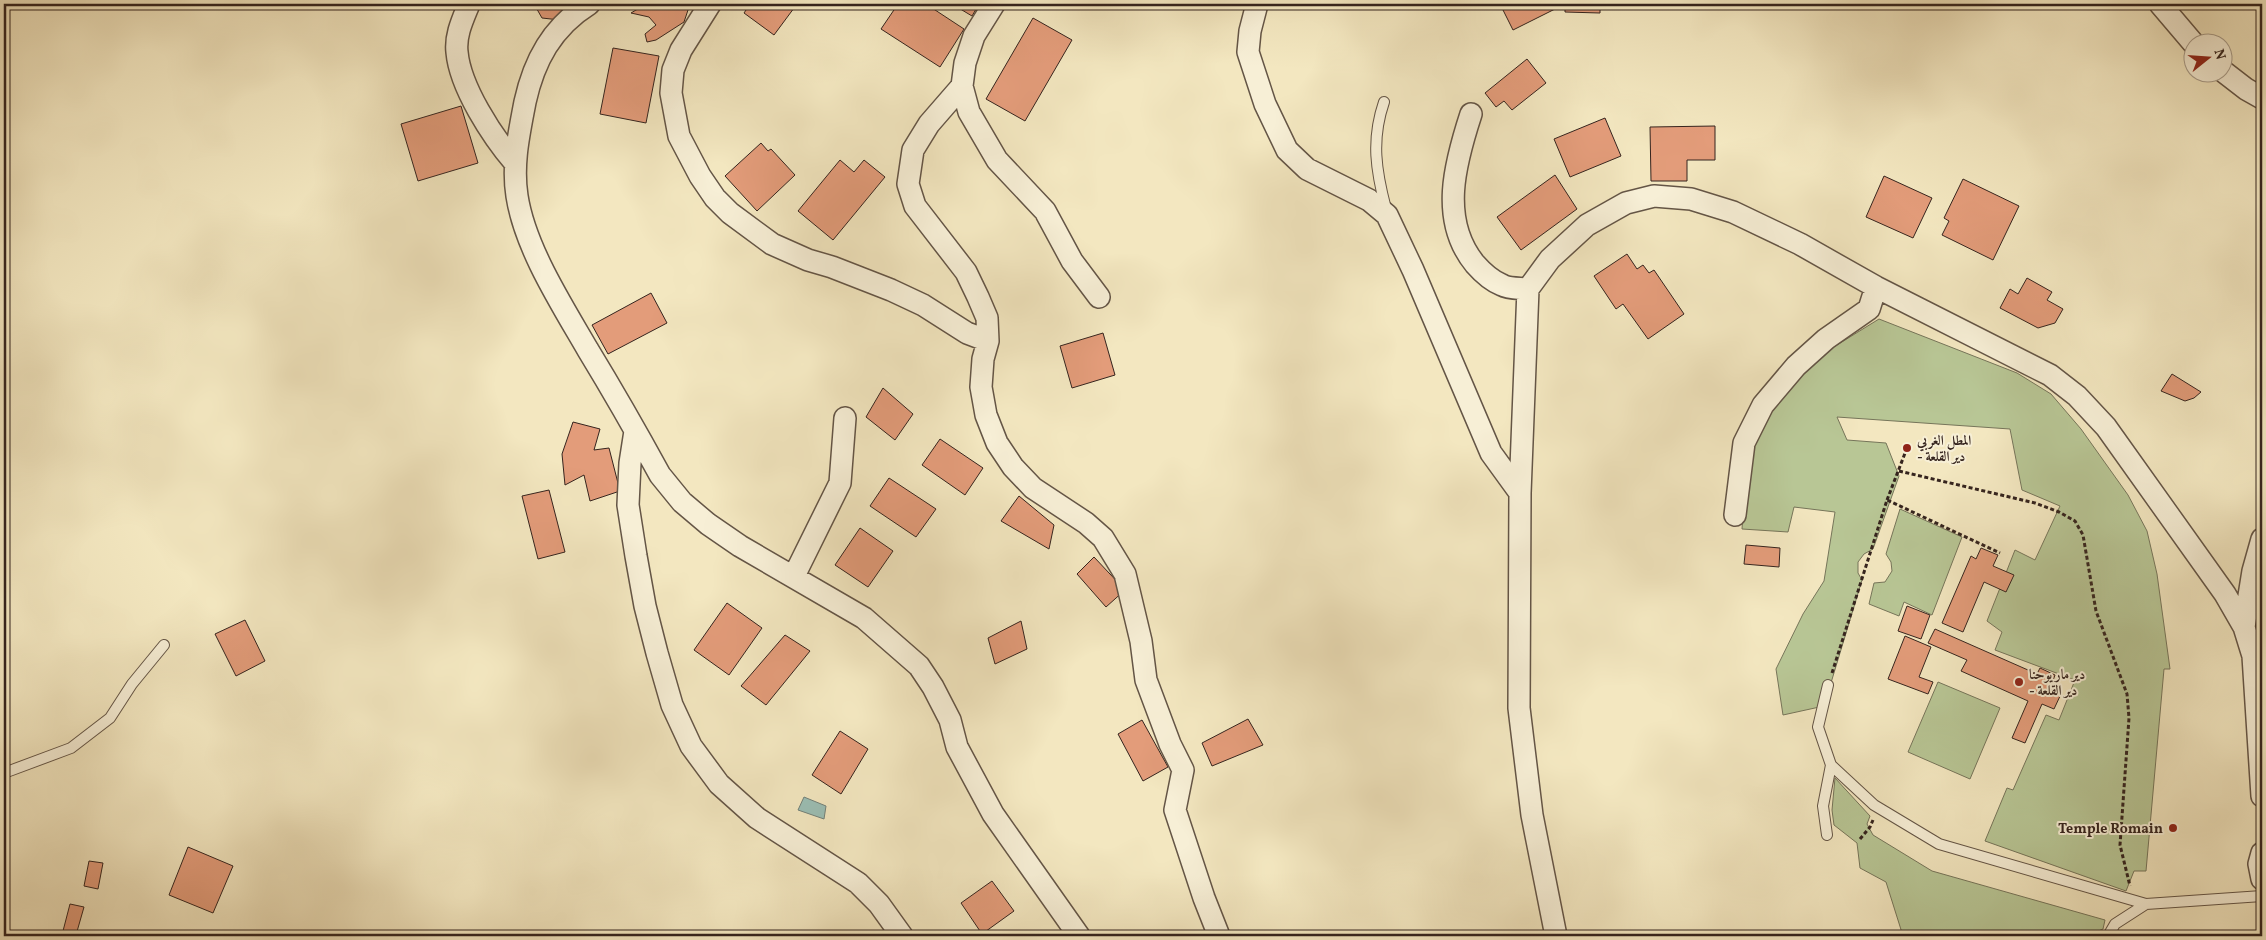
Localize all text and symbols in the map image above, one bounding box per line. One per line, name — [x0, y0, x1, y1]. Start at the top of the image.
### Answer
north arrow — [2184, 32, 2234, 82]
text: N — [2208, 47, 2230, 62]
place label: المطل الغربي - دير القلعة — [1916, 432, 1971, 467]
marker: المطل الغربي - دير القلعة — [1901, 442, 1913, 454]
place label: دير مار يوحنا - دير القلعة — [2029, 666, 2085, 701]
marker: دير مار يوحنا - دير القلعة — [2013, 676, 2025, 688]
place label: Temple Romain — [2058, 820, 2163, 839]
marker: Temple Romain — [2167, 822, 2179, 834]

